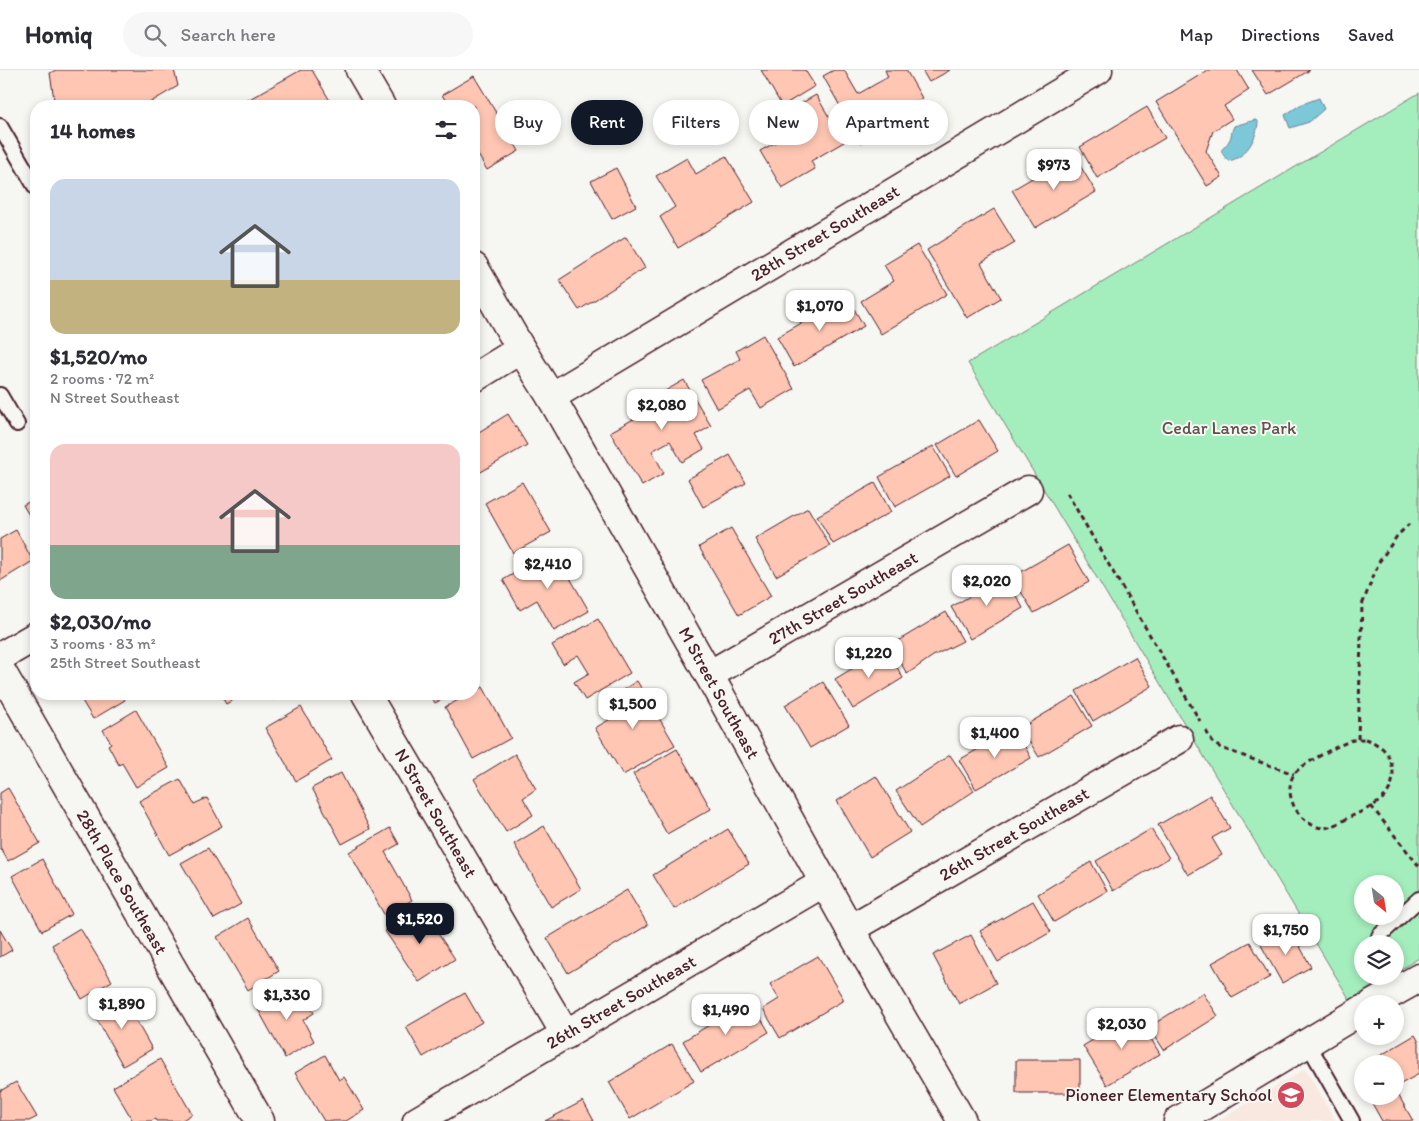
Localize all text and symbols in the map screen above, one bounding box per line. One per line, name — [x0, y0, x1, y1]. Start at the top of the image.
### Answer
search box — [123, 12, 473, 57]
text: Homiq — [25, 20, 93, 49]
icon: search — [141, 21, 169, 49]
text: Search here — [181, 23, 276, 46]
text: Map — [1180, 24, 1213, 46]
text: Directions — [1241, 24, 1320, 46]
text: Saved — [1348, 24, 1394, 46]
chip: Buy — [495, 100, 561, 145]
chip: Rent — [571, 100, 643, 145]
chip: Filters — [653, 100, 739, 145]
chip: New — [749, 100, 818, 145]
chip: Apartment — [828, 100, 948, 145]
icon: filters — [432, 116, 460, 144]
text: 14 homes — [50, 118, 135, 143]
pin: $973 — [1024, 148, 1084, 191]
text: $973 — [1037, 155, 1071, 174]
street label: 28th Street Southeast — [747, 180, 904, 286]
icon: home — [210, 211, 300, 301]
pin: $1,070 — [779, 290, 861, 332]
text: $1,070 — [797, 296, 843, 315]
text: $1,520/mo — [50, 344, 148, 369]
text: 2 rooms · 72 m² — [50, 369, 154, 388]
text: N Street Southeast — [50, 388, 180, 407]
pin: $2,080 — [621, 388, 703, 431]
text: $2,080 — [638, 395, 686, 414]
park label: Cedar Lanes Park — [1162, 417, 1297, 439]
icon: home — [210, 476, 300, 566]
street label: 27th Street Southeast — [764, 546, 922, 650]
pin: $2,410 — [507, 548, 589, 590]
text: $2,410 — [524, 554, 572, 573]
pin: $2,020 — [946, 564, 1028, 607]
text: $2,020 — [963, 571, 1011, 590]
text: $2,030/mo — [50, 609, 151, 634]
street label: M Street Southeast — [674, 623, 765, 763]
text: 3 rooms · 83 m² — [50, 634, 156, 653]
pin: $1,220 — [828, 636, 910, 679]
text: $1,220 — [846, 643, 892, 662]
text: 25th Street Southeast — [50, 653, 200, 672]
pin: $1,500 — [592, 688, 674, 730]
text: $1,500 — [609, 694, 657, 713]
pin: $1,400 — [954, 716, 1036, 759]
text: $1,400 — [971, 723, 1019, 742]
street label: N Street Southeast — [390, 744, 482, 882]
street label: 26th Street Southeast — [935, 782, 1093, 886]
street label: 28th Place Southeast — [72, 806, 172, 958]
north arrow — [1354, 875, 1404, 925]
map controls — [1354, 875, 1404, 1105]
pin: $1,520 — [379, 902, 461, 945]
text: $1,520 — [397, 909, 443, 928]
pin: $1,750 — [1245, 914, 1327, 956]
text: $1,750 — [1263, 920, 1309, 939]
button: layers — [1354, 935, 1404, 985]
street label: 26th Street Southeast — [542, 950, 700, 1054]
pin: $1,330 — [246, 978, 328, 1021]
text: $1,330 — [264, 985, 310, 1004]
pin: $1,890 — [81, 988, 163, 1030]
text: $1,890 — [99, 994, 145, 1013]
pin: $1,490 — [685, 994, 767, 1036]
button: + — [1354, 995, 1404, 1045]
text: $1,490 — [702, 1000, 750, 1019]
pin: $2,030 — [1081, 1008, 1163, 1050]
text: $2,030 — [1098, 1014, 1146, 1033]
button: − — [1354, 1055, 1404, 1105]
school or university icon: Pioneer Elementary School — [1276, 1080, 1306, 1110]
place label: Pioneer Elementary School — [1065, 1084, 1272, 1106]

